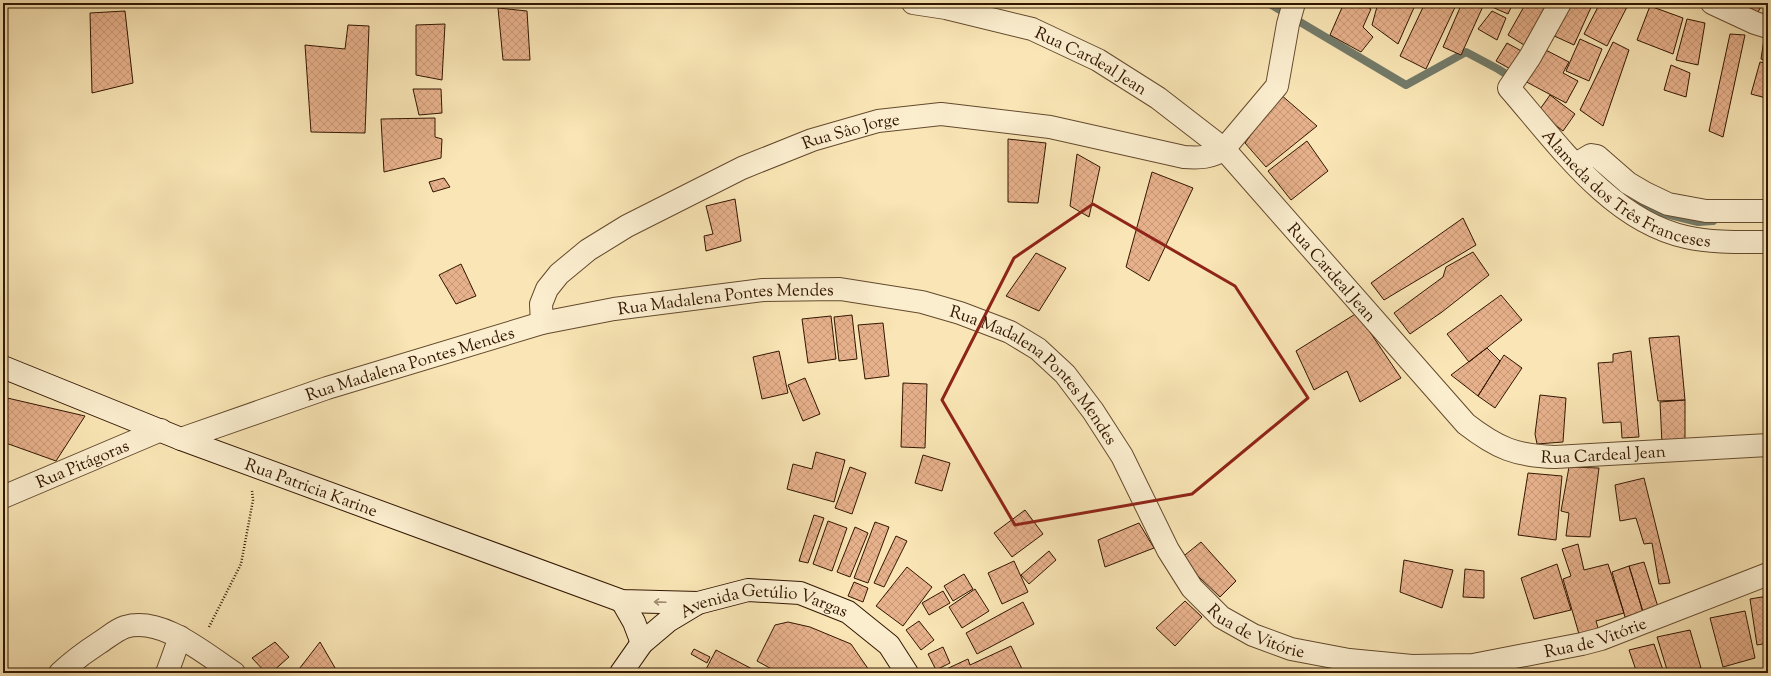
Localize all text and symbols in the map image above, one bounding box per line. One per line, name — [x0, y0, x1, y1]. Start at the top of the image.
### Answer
street label: Rua Cardeal Jean — [1030, 22, 1151, 102]
street label: Rua Sâo Jorge — [799, 109, 901, 157]
street label: Alameda dos Três Franceses — [1535, 125, 1712, 255]
street label: Rua Cardeal Jean — [1280, 218, 1381, 328]
street label: Rua Madalena Pontes Mendes — [617, 279, 834, 322]
street label: Rua Madalena Pontes Mendes — [947, 301, 1122, 451]
street label: Rua Madalena Pontes Mendes — [303, 322, 518, 409]
street label: Rua Pitágoras — [33, 435, 133, 496]
street label: Rua Cardeal Jean — [1540, 441, 1666, 471]
street label: Rua Patricia Karine — [241, 453, 381, 524]
text: Avenida Getúlio Vargas — [676, 580, 851, 625]
one-way arrow — [654, 598, 667, 606]
street label: Rua de Vitórie — [1201, 599, 1306, 665]
street label: Avenida Getúlio Vargas — [677, 607, 851, 627]
street label: Rua de Vitórie — [1542, 612, 1651, 665]

